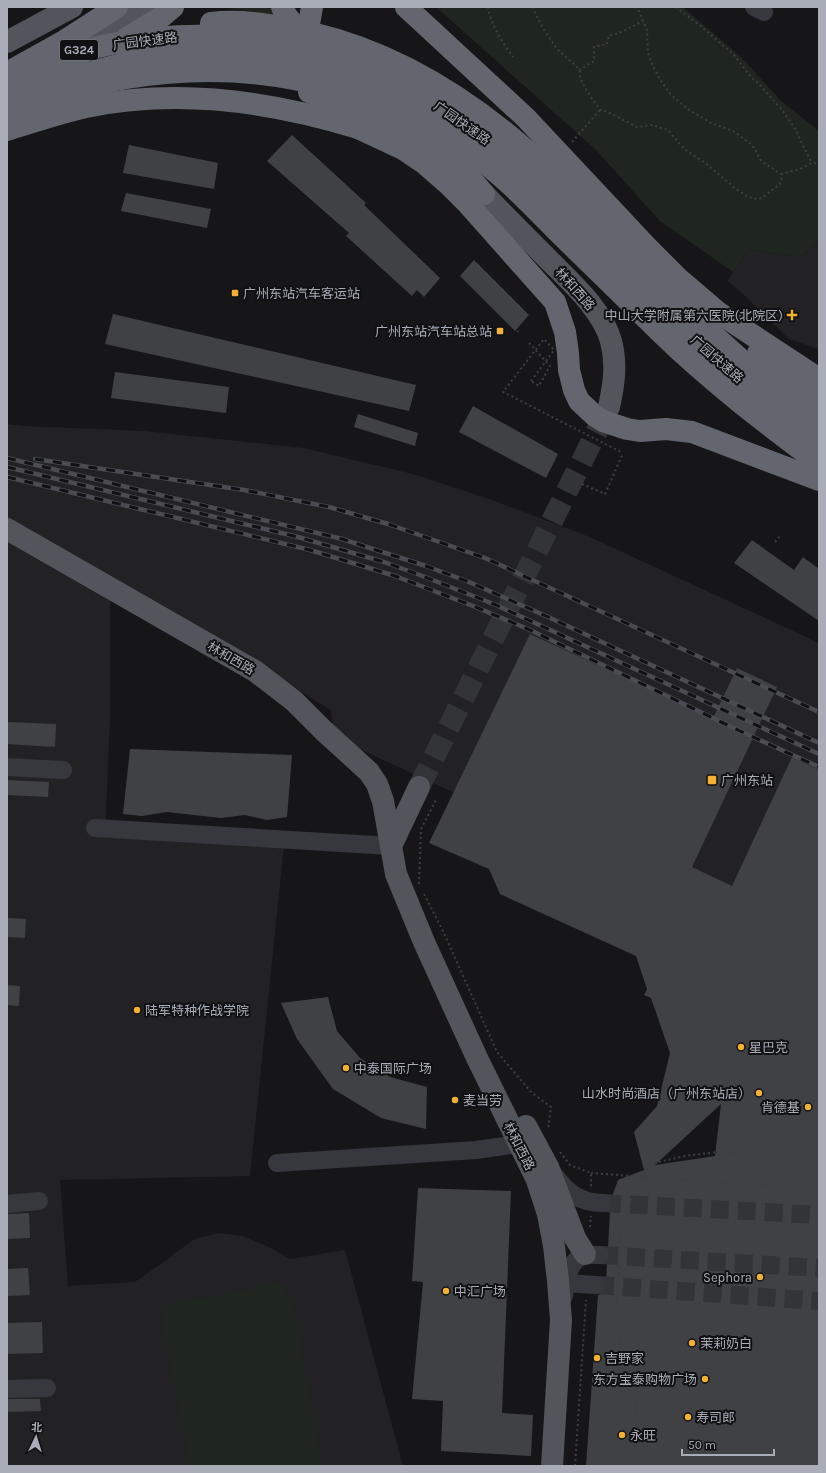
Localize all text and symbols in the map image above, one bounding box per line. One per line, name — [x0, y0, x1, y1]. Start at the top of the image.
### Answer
street label: 广园快速路 — [112, 30, 178, 52]
road number: G324 — [60, 40, 98, 60]
street label: 广园快速路 — [431, 98, 493, 148]
street label: 林和西路 — [552, 265, 598, 313]
place label: 广州东站汽车客运站 — [243, 286, 360, 301]
marker: 广州东站汽车客运站 — [230, 288, 240, 298]
place label: 中山大学附属第六医院(北院区) — [605, 308, 783, 323]
marker: 中山大学附属第六医院(北院区) — [786, 309, 798, 321]
place label: 广州东站汽车站总站 — [375, 324, 492, 339]
marker: 广州东站汽车站总站 — [495, 326, 505, 336]
street label: 广园快速路 — [688, 332, 746, 386]
street label: 林和西路 — [205, 639, 257, 677]
place label: 广州东站 — [721, 773, 773, 788]
marker: 广州东站 — [706, 774, 718, 786]
place label: 陆军特种作战学院 — [145, 1003, 249, 1018]
marker: 陆军特种作战学院 — [132, 1005, 142, 1015]
place label: 星巴克 — [749, 1040, 788, 1055]
marker: 星巴克 — [736, 1042, 746, 1052]
place label: 中泰国际广场 — [354, 1061, 432, 1076]
marker: 中泰国际广场 — [341, 1063, 351, 1073]
place label: 山水时尚酒店（广州东站店） — [582, 1086, 751, 1101]
marker: 山水时尚酒店（广州东站店） — [754, 1088, 764, 1098]
place label: 麦当劳 — [463, 1093, 502, 1108]
marker: 麦当劳 — [450, 1095, 460, 1105]
place label: 肯德基 — [761, 1100, 800, 1115]
marker: 肯德基 — [803, 1102, 813, 1112]
street label: 林和西路 — [501, 1119, 537, 1173]
place label: Sephora — [703, 1270, 752, 1285]
marker: Sephora — [755, 1272, 765, 1282]
place label: 中汇广场 — [454, 1284, 506, 1299]
marker: 中汇广场 — [441, 1286, 451, 1296]
place label: 茉莉奶白 — [700, 1336, 752, 1351]
marker: 茉莉奶白 — [687, 1338, 697, 1348]
place label: 吉野家 — [605, 1351, 644, 1366]
marker: 吉野家 — [592, 1353, 602, 1363]
place label: 东方宝泰购物广场 — [593, 1372, 697, 1387]
marker: 东方宝泰购物广场 — [700, 1374, 710, 1384]
place label: 寿司郎 — [696, 1410, 735, 1425]
marker: 寿司郎 — [683, 1412, 693, 1422]
north arrow — [16, 1417, 56, 1457]
text: 北 — [31, 1421, 43, 1434]
place label: 永旺 — [630, 1428, 656, 1443]
marker: 永旺 — [617, 1430, 627, 1440]
scale bar — [682, 1431, 774, 1457]
text: 50 m — [688, 1438, 716, 1452]

